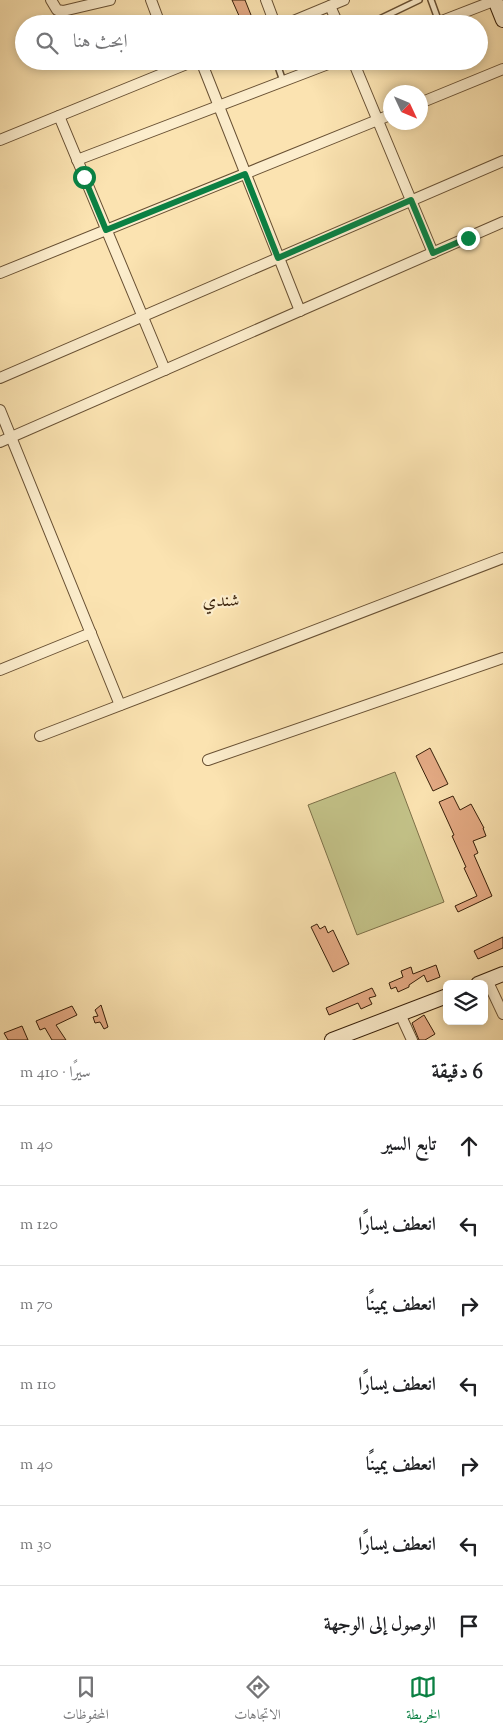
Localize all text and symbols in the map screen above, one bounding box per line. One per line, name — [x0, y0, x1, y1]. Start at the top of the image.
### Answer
search box — [15, 15, 488, 70]
icon: search — [33, 29, 61, 57]
text: ابحث هنا — [73, 29, 128, 56]
north arrow — [383, 85, 428, 130]
route start — [73, 166, 96, 189]
route end — [457, 227, 480, 250]
district label: شندي — [203, 589, 239, 615]
map controls — [443, 980, 488, 1025]
button: layers — [443, 980, 488, 1025]
text: 6 دقيقة — [431, 1058, 483, 1088]
text: سيرًا · 410 m — [20, 1062, 91, 1085]
text: تابع السير — [382, 1132, 436, 1159]
icon: ahead — [455, 1132, 483, 1160]
text: 40 m — [20, 1134, 53, 1157]
text: انعطف يسارًا — [358, 1212, 436, 1239]
icon: left — [455, 1212, 483, 1240]
text: 120 m — [20, 1214, 58, 1237]
text: انعطف يمينًا — [366, 1292, 436, 1319]
icon: right — [455, 1292, 483, 1320]
text: 70 m — [20, 1294, 53, 1317]
text: انعطف يسارًا — [358, 1372, 436, 1399]
icon: left — [455, 1372, 483, 1400]
text: 110 m — [20, 1374, 56, 1397]
text: انعطف يمينًا — [366, 1452, 436, 1479]
icon: right — [455, 1452, 483, 1480]
text: 40 m — [20, 1454, 53, 1477]
text: انعطف يسارًا — [358, 1532, 436, 1559]
icon: left — [455, 1532, 483, 1560]
text: 30 m — [20, 1534, 51, 1557]
text: الوصول إلى الوجهة — [324, 1612, 436, 1639]
icon: arrive — [455, 1612, 483, 1640]
tab: المحفوظات — [63, 1673, 109, 1728]
tab: الاتجاهات — [234, 1673, 281, 1728]
tab: الخريطة — [406, 1673, 440, 1728]

